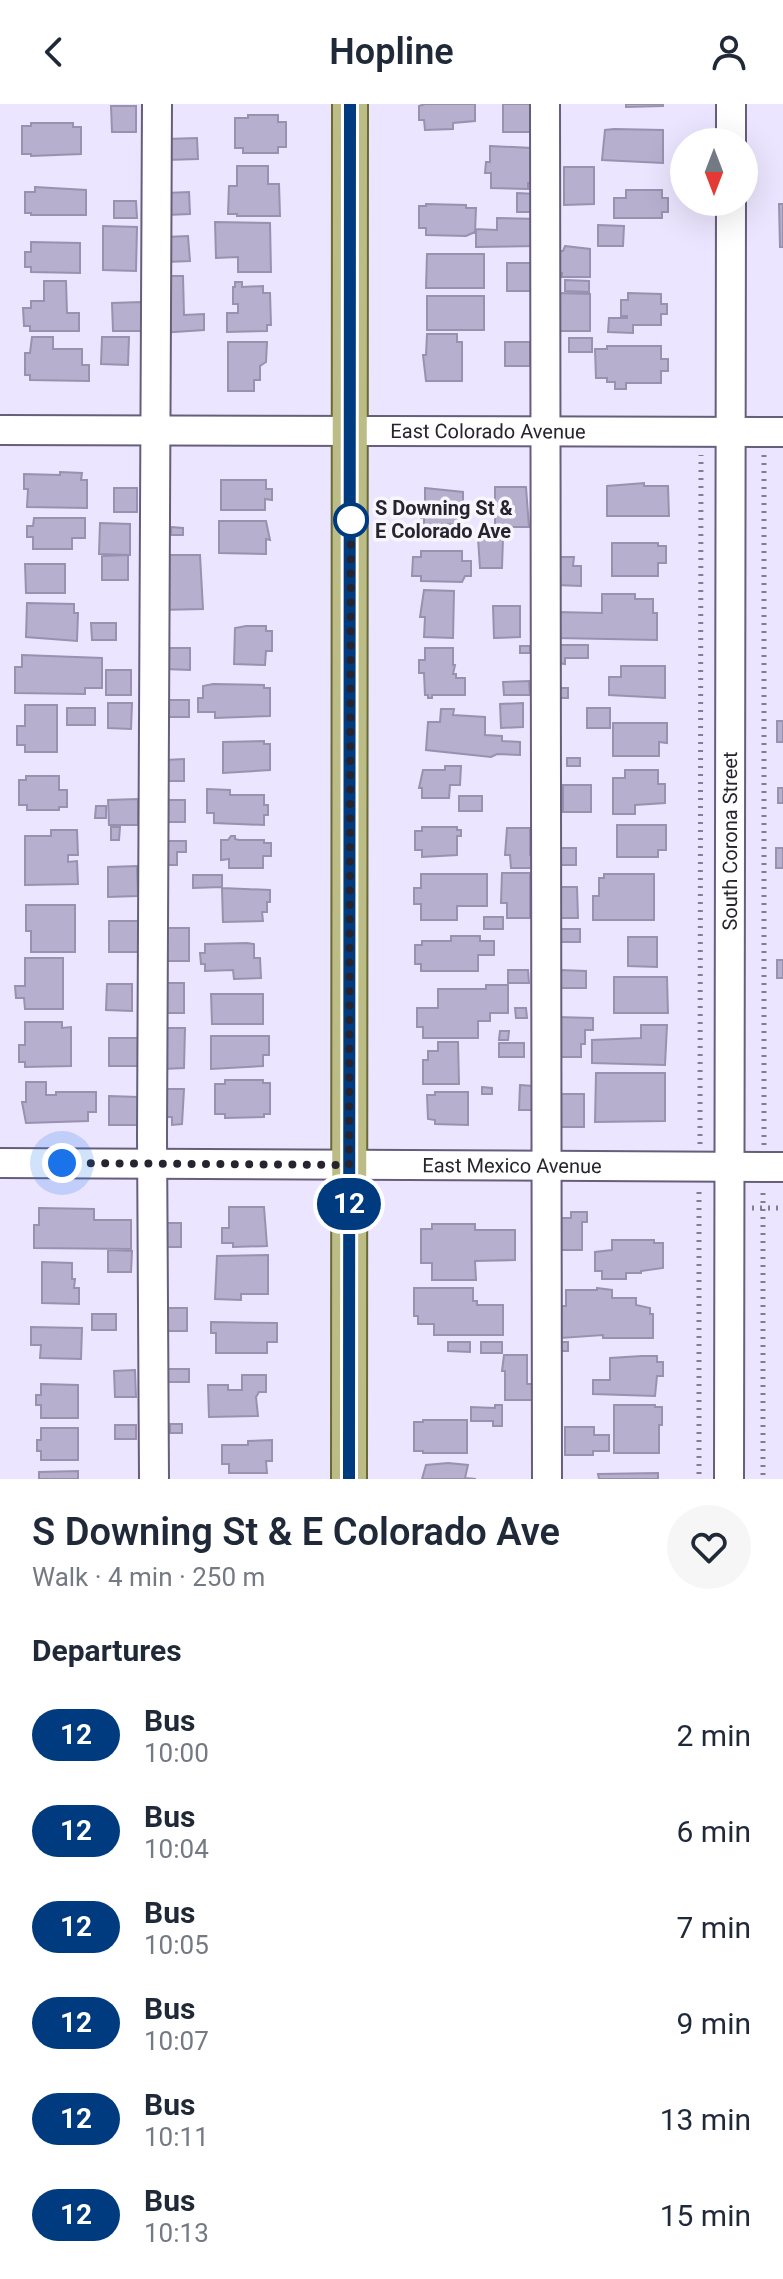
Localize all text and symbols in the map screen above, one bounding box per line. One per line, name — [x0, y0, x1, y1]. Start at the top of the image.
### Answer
icon: back — [32, 30, 76, 74]
icon: person — [707, 30, 751, 74]
text: Hopline — [329, 31, 454, 73]
north arrow — [670, 128, 758, 216]
map controls — [670, 128, 758, 216]
street label: East Colorado Avenue — [390, 419, 586, 443]
place label: S Downing St & E Colorado Ave — [375, 496, 513, 543]
marker: S Downing St & E Colorado Ave — [334, 503, 368, 537]
street label: South Corona Street — [718, 751, 742, 931]
your location — [42, 1143, 82, 1183]
street label: East Mexico Avenue — [422, 1153, 602, 1178]
line badge: 12 — [313, 1178, 385, 1230]
text: 12 — [333, 1187, 365, 1220]
button: heart — [667, 1505, 751, 1589]
text: S Downing St & E Colorado Ave — [32, 1510, 560, 1554]
text: Walk · 4 min · 250 m — [32, 1562, 265, 1592]
text: Departures — [32, 1633, 182, 1668]
text: Bus — [144, 1703, 195, 1738]
text: 12 — [60, 1718, 92, 1751]
text: 2 min — [677, 1718, 751, 1753]
text: 10:00 — [144, 1738, 209, 1768]
text: Bus — [144, 1799, 195, 1834]
text: 12 — [60, 1814, 92, 1847]
text: 6 min — [677, 1814, 751, 1849]
text: 10:04 — [144, 1834, 209, 1864]
text: Bus — [144, 1895, 195, 1930]
text: 12 — [60, 1910, 92, 1943]
text: 7 min — [677, 1910, 751, 1945]
text: 10:05 — [144, 1930, 209, 1960]
text: Bus — [144, 1991, 195, 2026]
text: 12 — [60, 2006, 92, 2039]
text: 9 min — [677, 2006, 751, 2041]
text: 10:07 — [144, 2026, 209, 2056]
text: Bus — [144, 2087, 195, 2122]
text: 12 — [60, 2102, 92, 2135]
text: 13 min — [660, 2102, 751, 2137]
text: 10:11 — [144, 2122, 209, 2152]
text: Bus — [144, 2183, 195, 2218]
text: 12 — [60, 2198, 92, 2231]
text: 15 min — [660, 2198, 751, 2233]
text: 10:13 — [144, 2218, 209, 2248]

